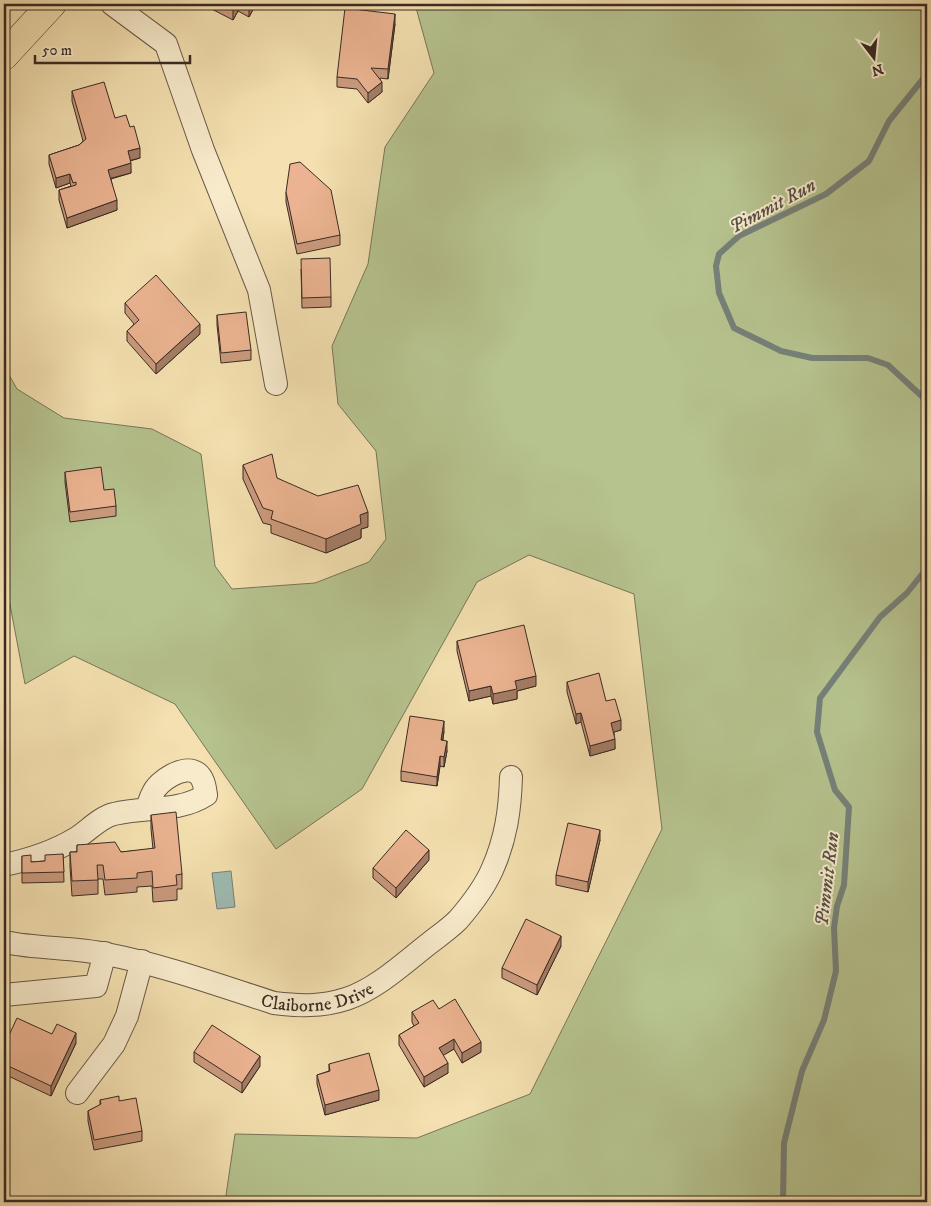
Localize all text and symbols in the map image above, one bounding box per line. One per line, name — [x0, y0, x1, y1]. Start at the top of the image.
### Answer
scale bar — [35, 32, 190, 64]
north arrow — [848, 32, 898, 82]
text: 50 m — [42, 41, 72, 60]
text: N — [869, 59, 885, 80]
water label: Pimmit Run — [726, 174, 820, 239]
water label: Pimmit Run — [810, 830, 845, 928]
street label: Claiborne Drive — [258, 978, 378, 1017]

